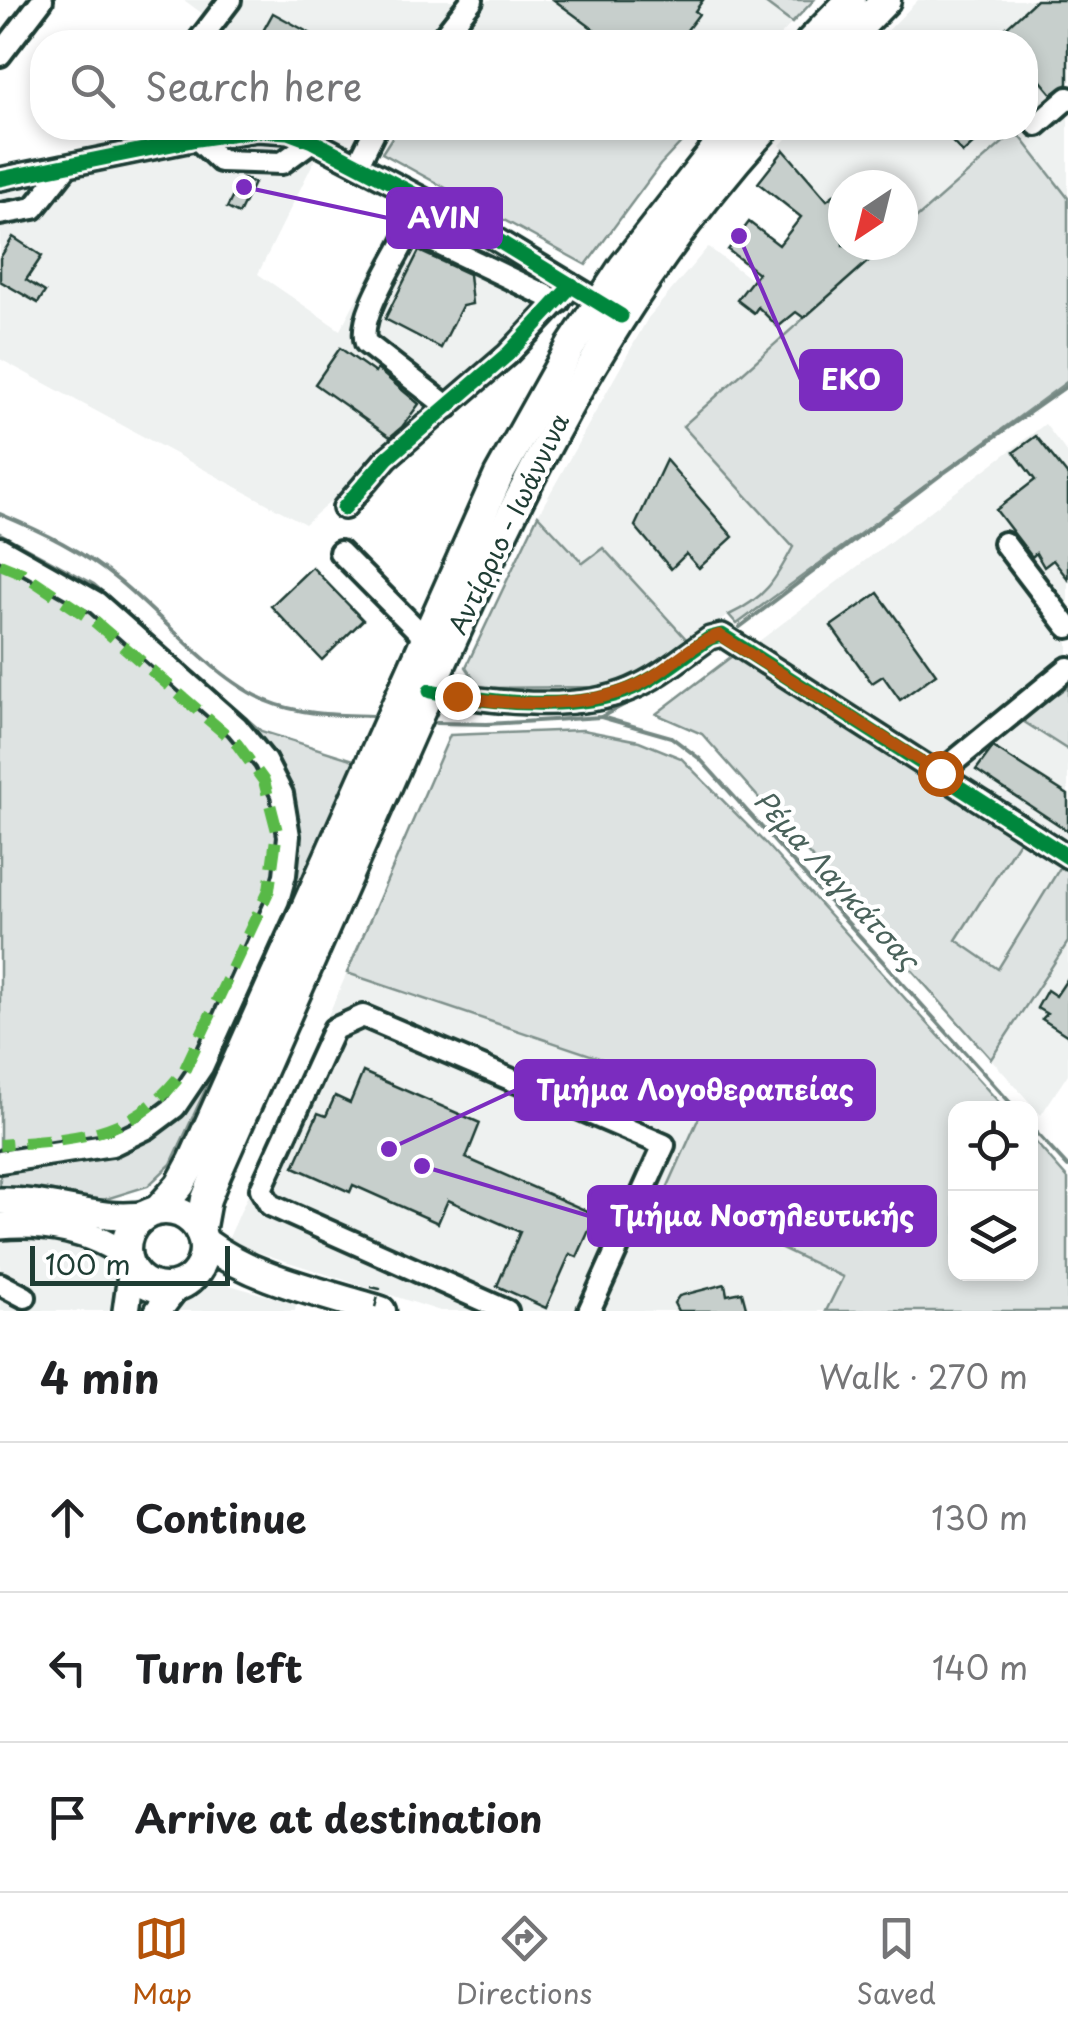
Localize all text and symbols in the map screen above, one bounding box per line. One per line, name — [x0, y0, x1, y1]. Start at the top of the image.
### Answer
search box — [30, 30, 1038, 140]
text: Search here — [145, 57, 362, 114]
icon: search — [65, 58, 120, 113]
north arrow — [828, 170, 918, 260]
callout: AVIN — [388, 189, 501, 247]
text: AVIN — [407, 195, 481, 238]
callout: EKO — [801, 351, 901, 409]
text: EKO — [821, 357, 881, 400]
street label: Αντίρριο - Ιωάννινα — [438, 407, 578, 640]
route end — [435, 674, 481, 720]
route start — [918, 751, 964, 797]
water label: Ρέμα Λαγκάτσας — [744, 779, 932, 981]
callout: Τμήμα Λογοθεραπείας — [516, 1061, 874, 1119]
text: Τμήμα Λογοθεραπείας — [536, 1067, 854, 1110]
map controls — [948, 1101, 1038, 1281]
button: locate — [948, 1101, 1038, 1191]
callout: Τμήμα Νοσηλευτικής — [589, 1187, 935, 1245]
button: layers — [948, 1191, 1038, 1281]
text: Τμήμα Νοσηλευτικής — [610, 1193, 914, 1236]
scale bar — [30, 1241, 230, 1286]
text: 100 m — [45, 1242, 131, 1285]
text: 4 min — [40, 1345, 160, 1408]
text: Walk · 270 m — [819, 1352, 1028, 1400]
text: Continue — [135, 1489, 306, 1546]
icon: ahead — [40, 1490, 95, 1545]
text: 130 m — [931, 1493, 1028, 1541]
text: Turn left — [135, 1639, 303, 1696]
icon: left — [40, 1640, 95, 1695]
text: 140 m — [932, 1643, 1028, 1691]
text: Arrive at destination — [135, 1789, 543, 1846]
icon: arrive — [40, 1790, 95, 1845]
tab: Map — [132, 1911, 192, 2014]
tab: Directions — [456, 1911, 592, 2014]
tab: Saved — [856, 1911, 936, 2014]

